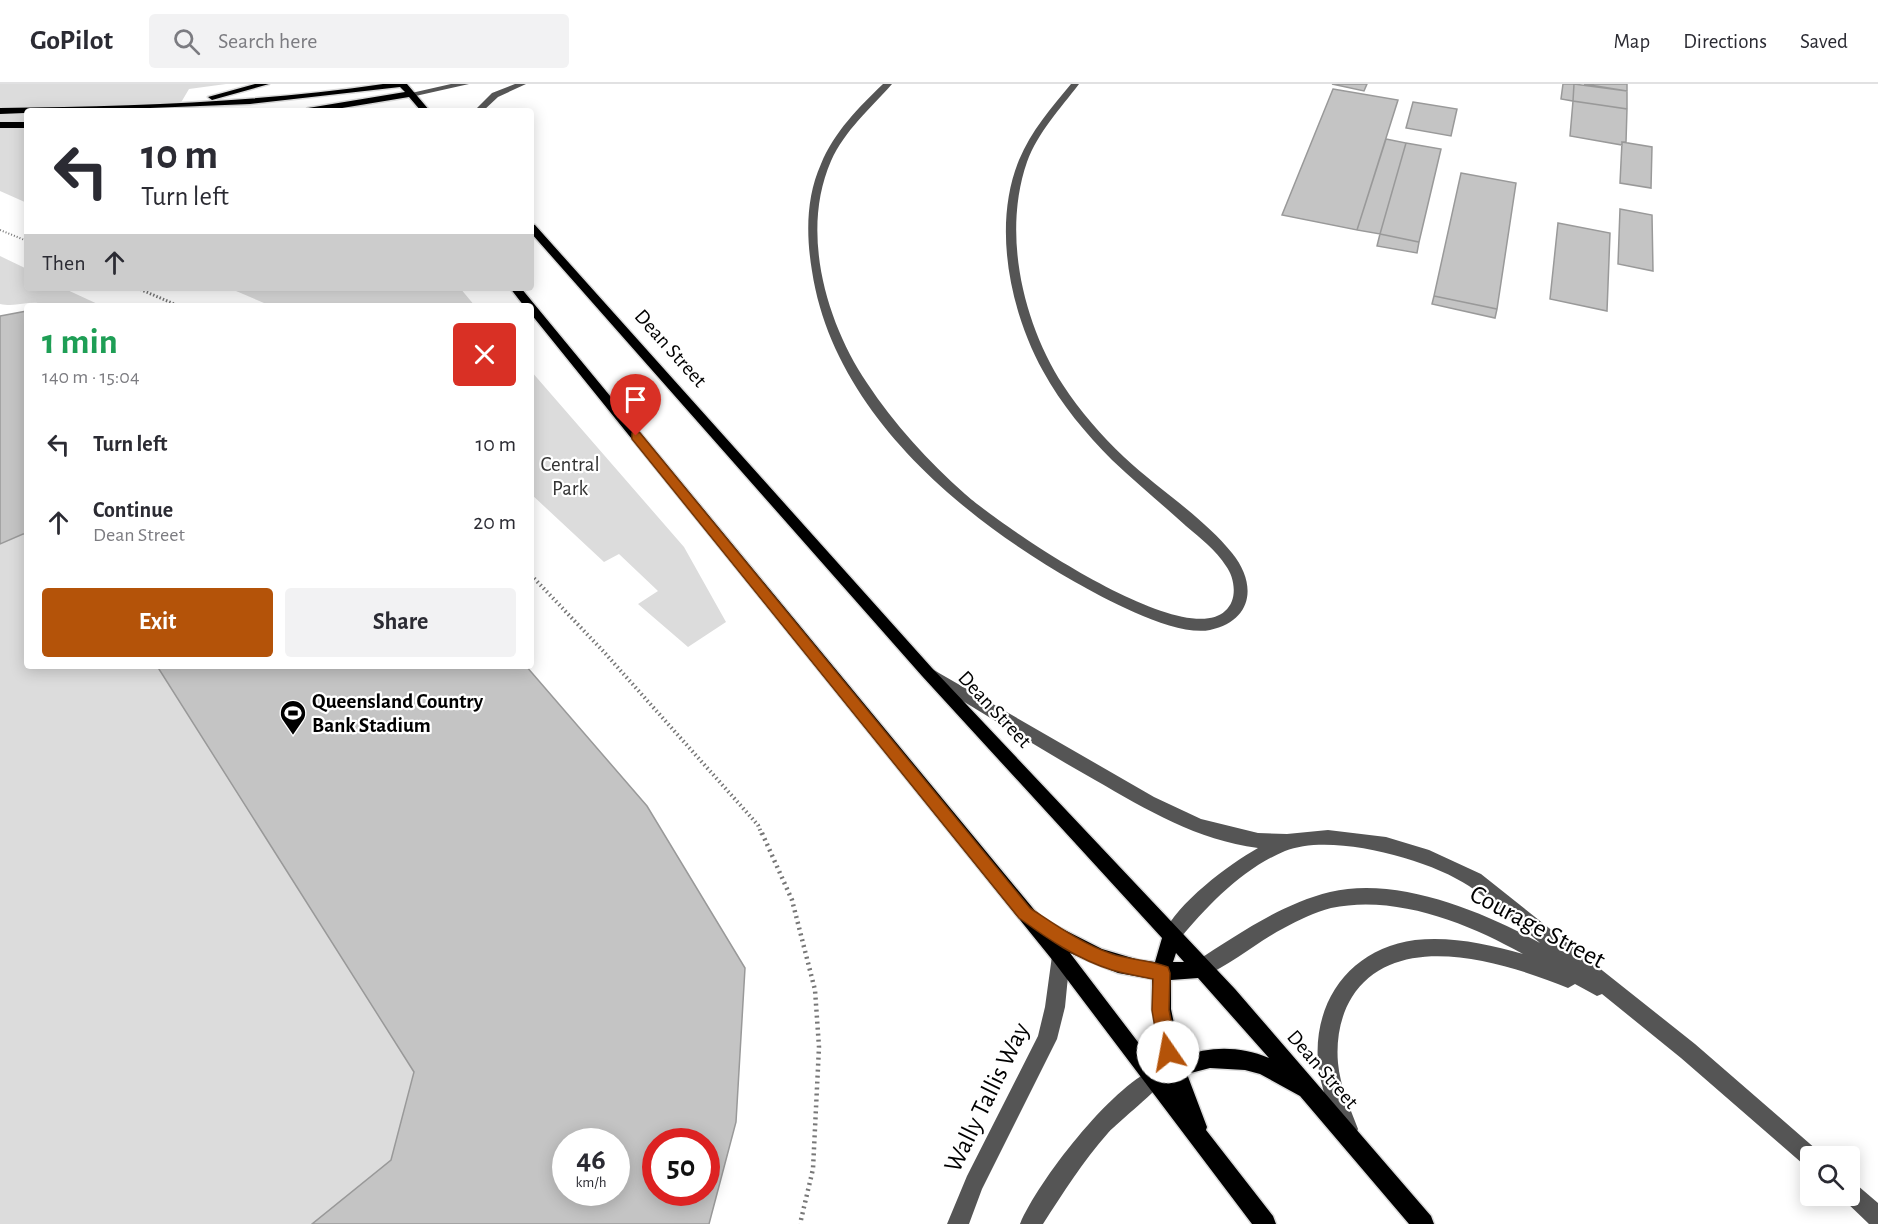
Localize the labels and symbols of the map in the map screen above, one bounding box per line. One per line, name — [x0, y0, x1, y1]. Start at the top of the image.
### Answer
street label: Dean Street — [631, 305, 711, 391]
pin — [610, 374, 661, 436]
park label: Central Park — [540, 454, 600, 499]
street label: Dean Street — [954, 667, 1035, 752]
place label: Queensland Country Bank Stadium — [312, 691, 484, 736]
sports icon: Queensland Country Bank Stadium — [278, 698, 308, 736]
street label: Courage Street — [1466, 880, 1609, 973]
street label: Wally Tallis Way — [940, 1019, 1034, 1176]
position arrow — [1136, 1020, 1200, 1084]
street label: Dean Street — [1283, 1026, 1362, 1113]
speed limit sign: 50 — [642, 1128, 720, 1206]

